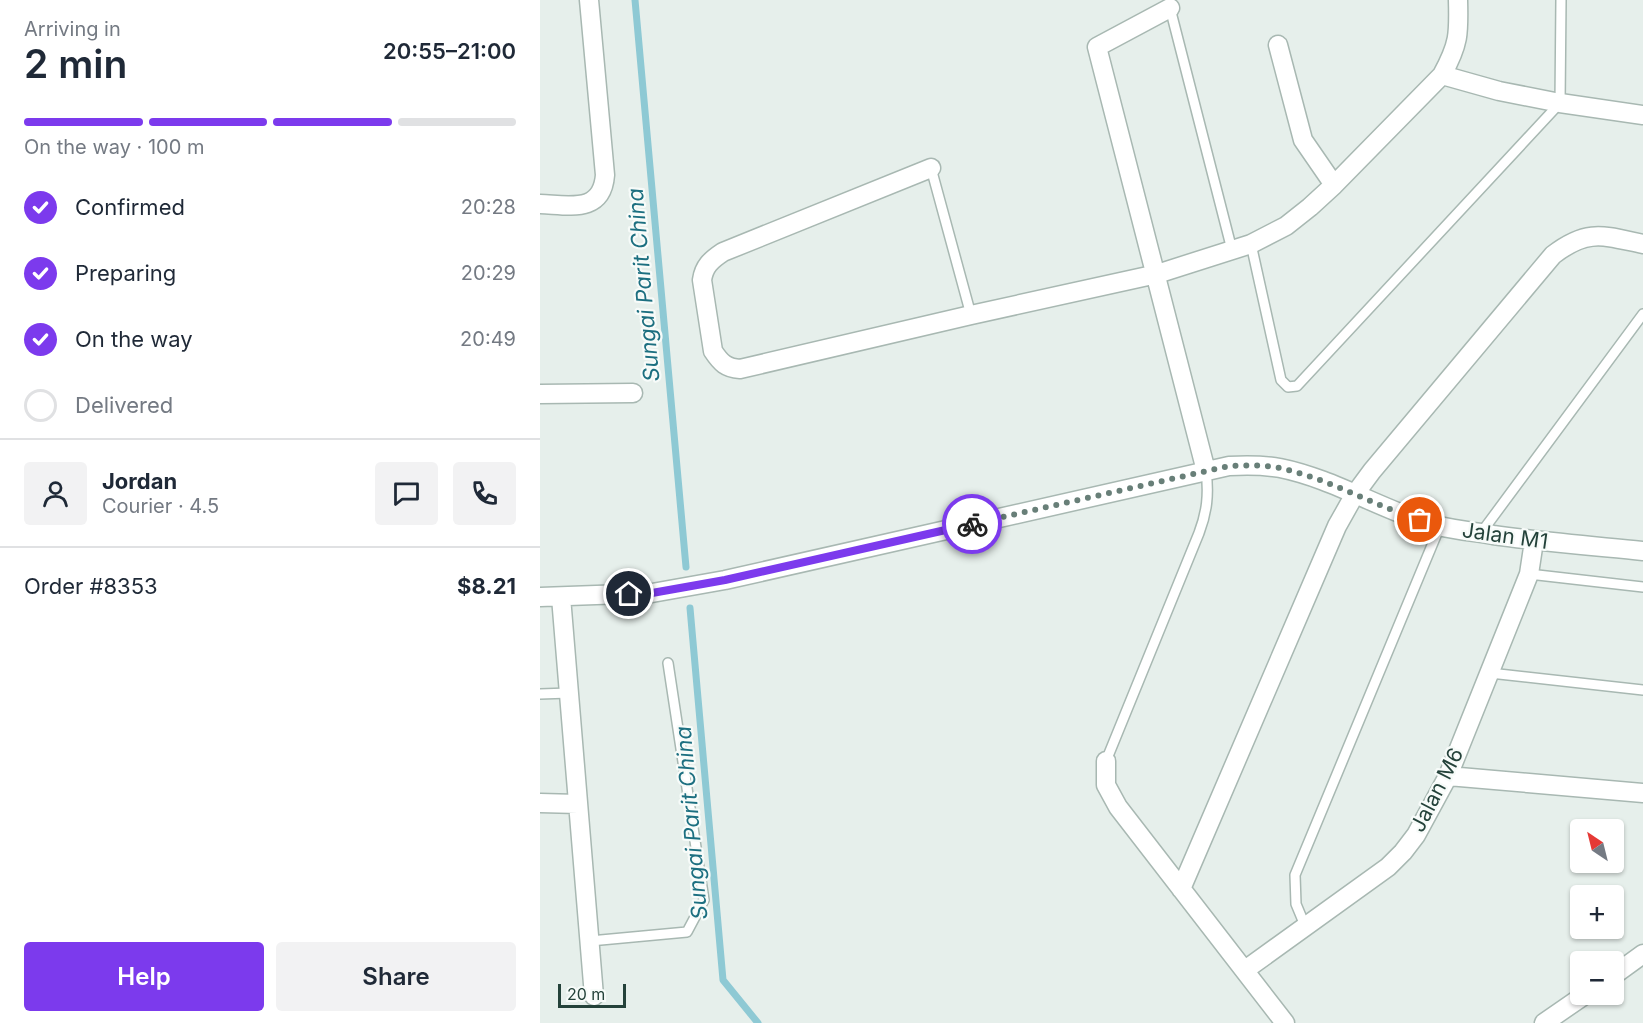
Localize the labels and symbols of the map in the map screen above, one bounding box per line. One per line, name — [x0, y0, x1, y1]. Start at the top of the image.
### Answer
water label: Sungai Parit China — [622, 187, 664, 383]
courier — [942, 494, 1002, 554]
pin — [1394, 494, 1445, 545]
street label: Jalan M1 — [1461, 517, 1550, 554]
pin — [603, 568, 654, 619]
water label: Sungai Parit China — [670, 725, 712, 921]
street label: Jalan M6 — [1405, 744, 1468, 836]
north arrow — [1570, 819, 1624, 873]
scale bar — [558, 981, 626, 1008]

